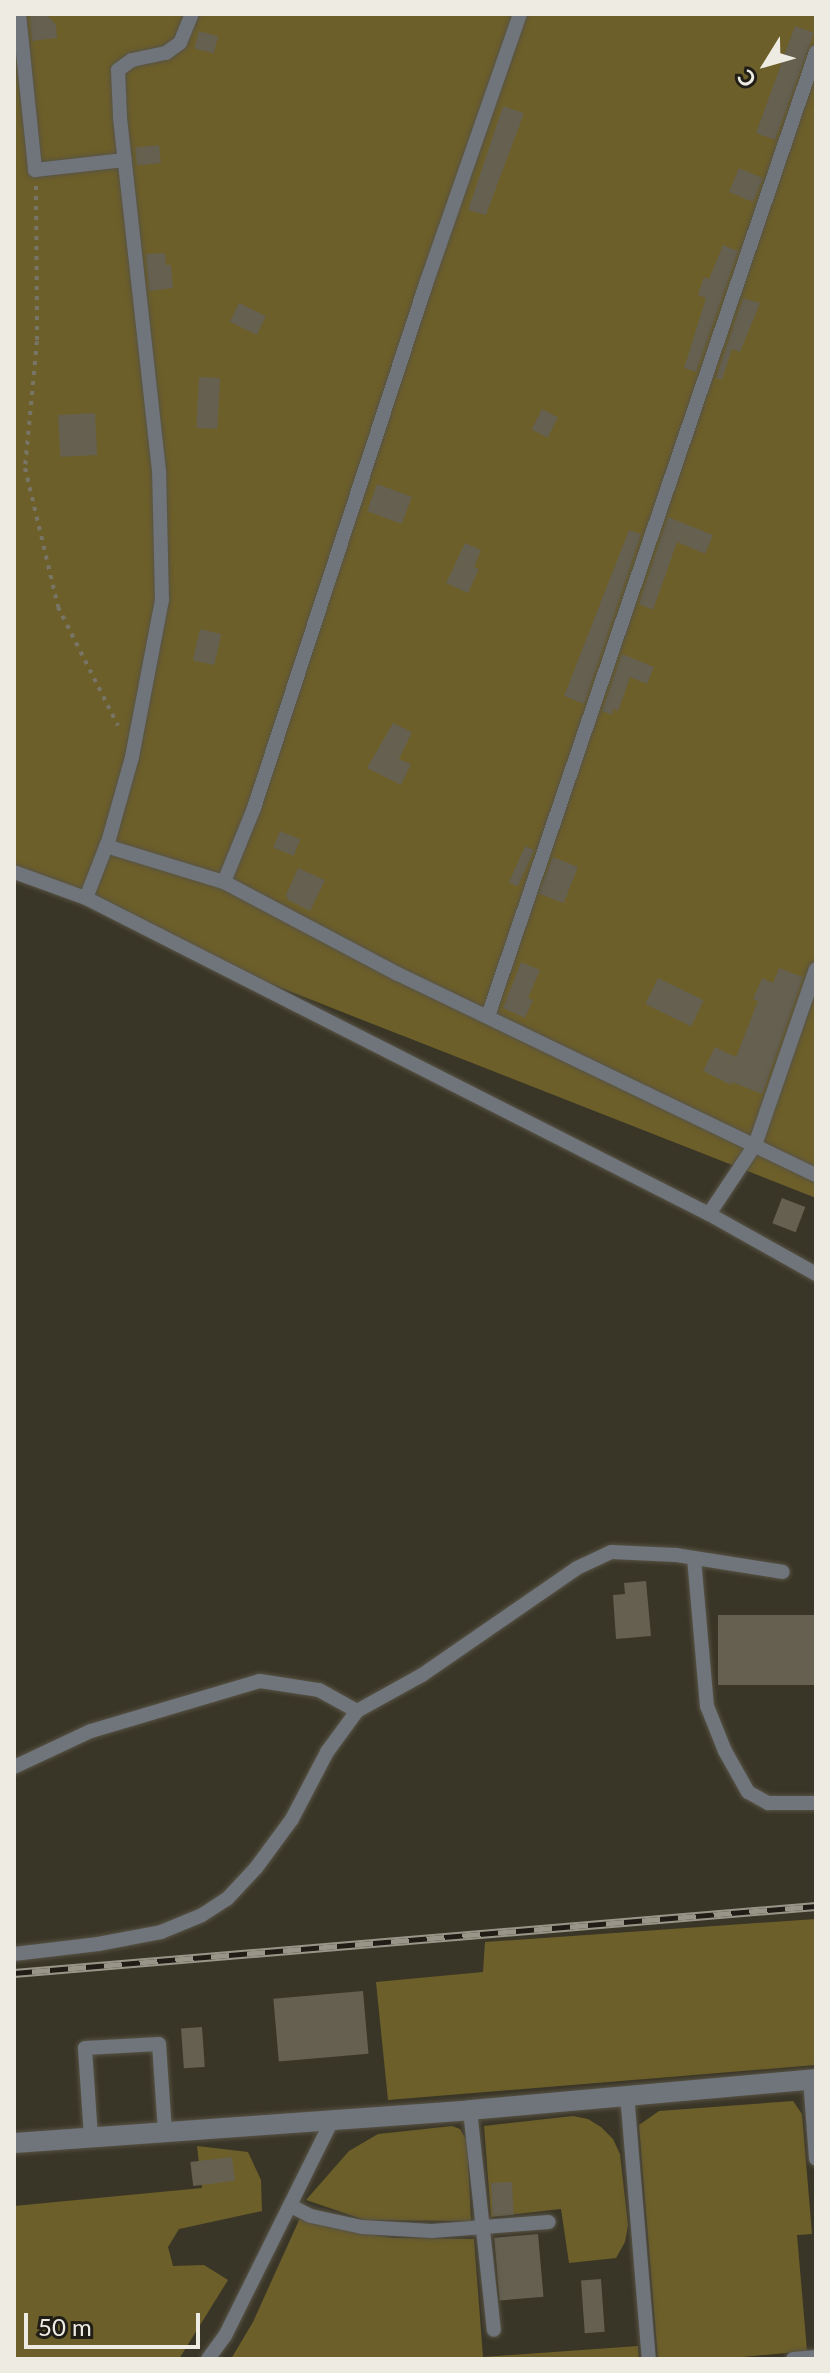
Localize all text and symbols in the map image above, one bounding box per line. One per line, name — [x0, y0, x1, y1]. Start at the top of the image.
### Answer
north arrow — [726, 24, 806, 104]
text: С — [731, 65, 762, 93]
scale bar — [28, 2297, 204, 2347]
text: 50 m — [38, 2312, 92, 2341]

